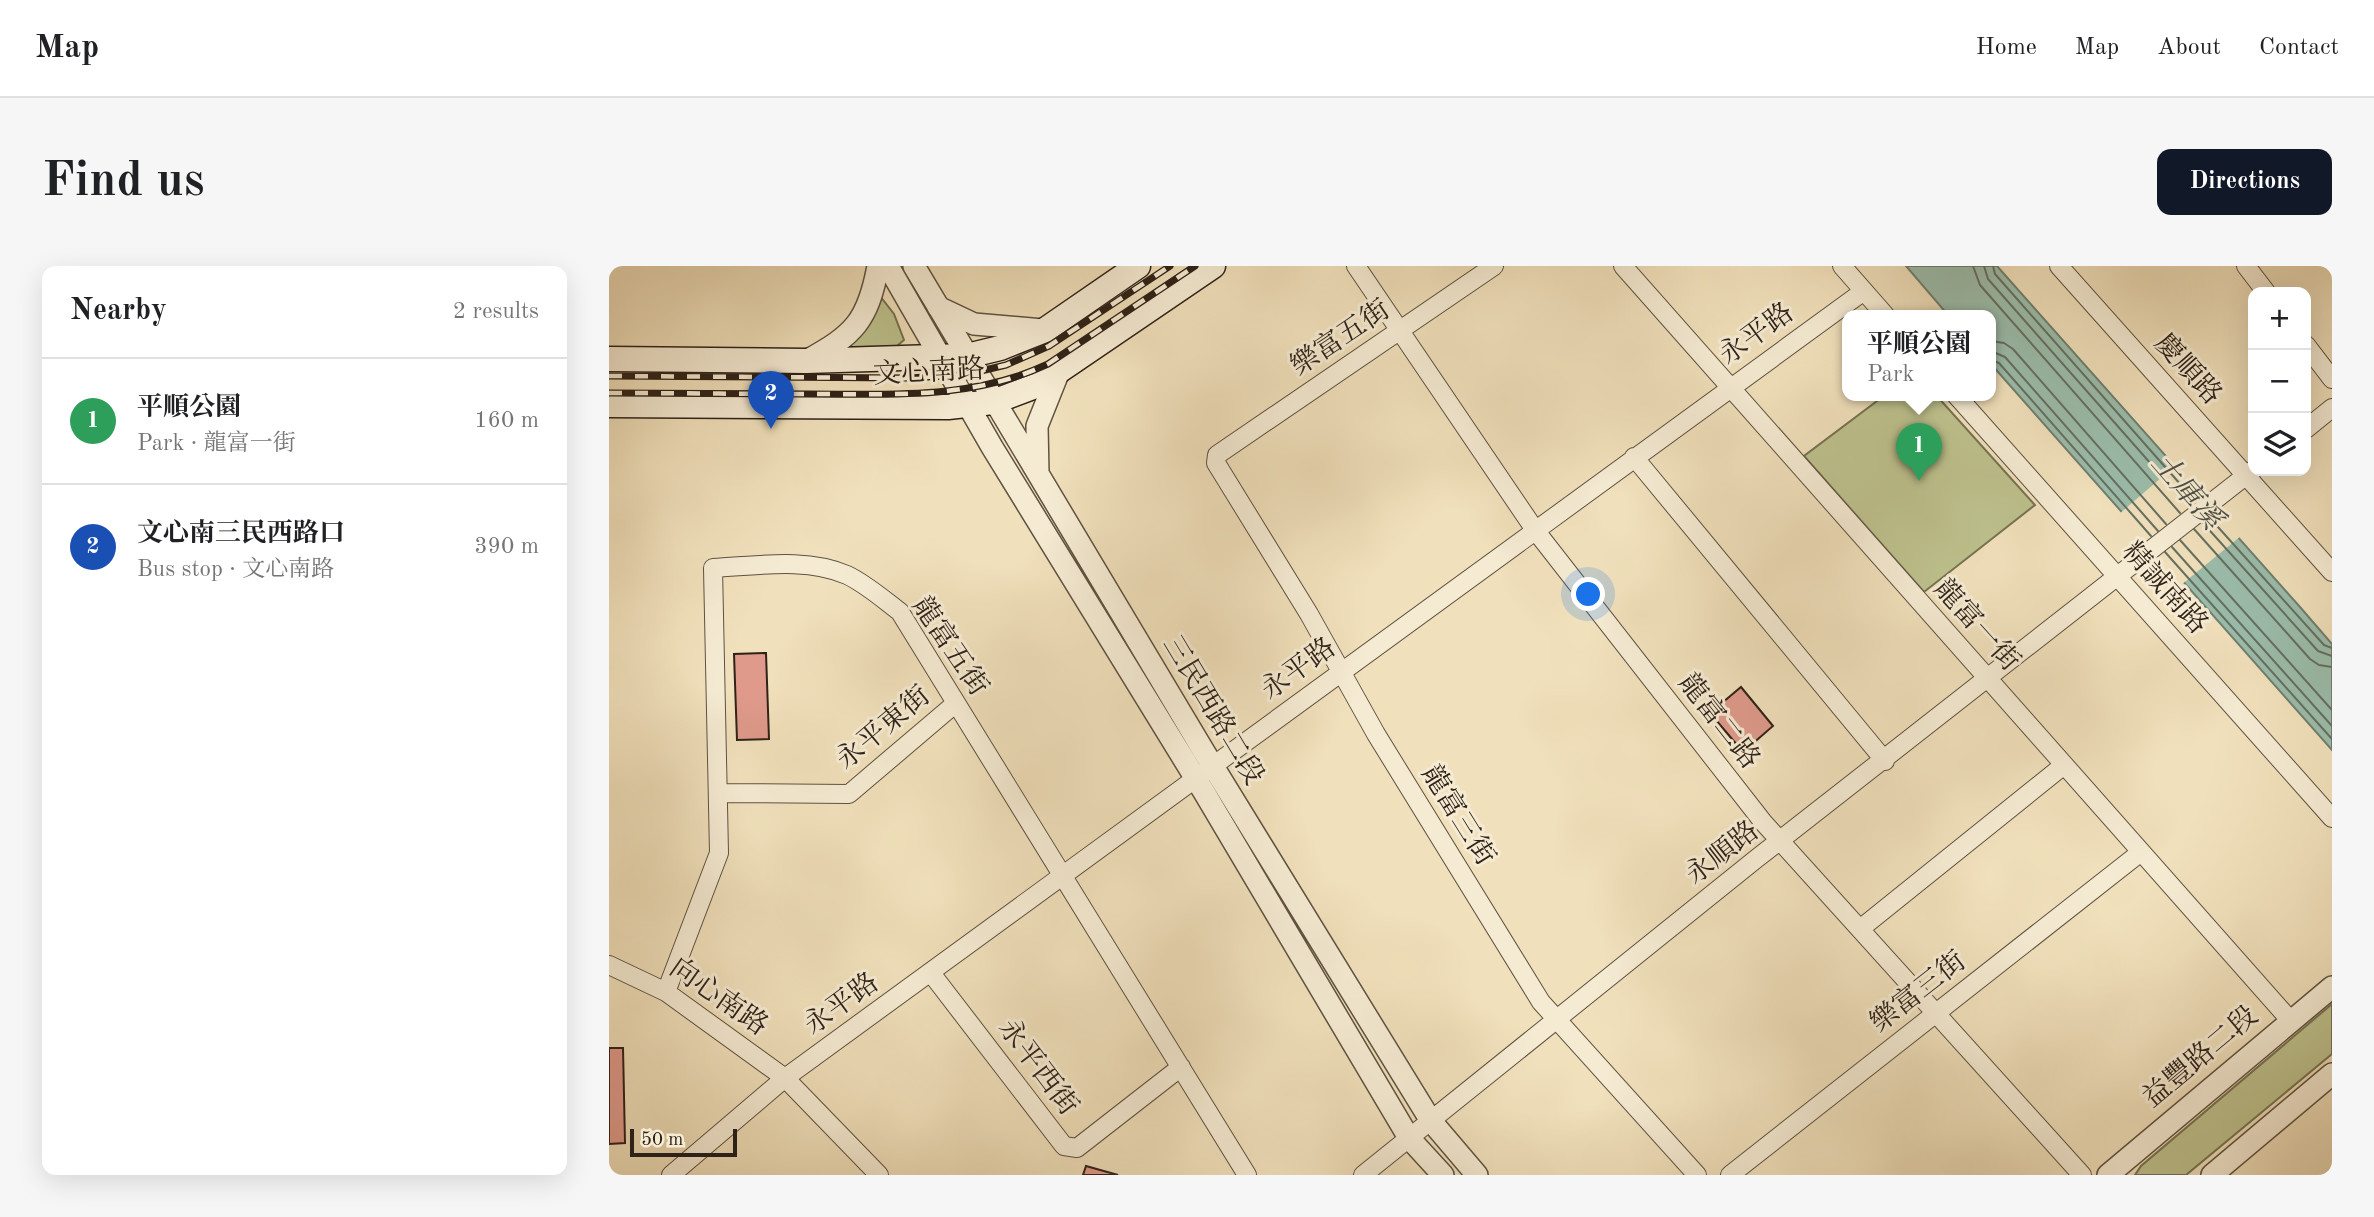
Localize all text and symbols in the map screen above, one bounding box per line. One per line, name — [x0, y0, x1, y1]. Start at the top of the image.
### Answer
text: Map — [35, 32, 99, 65]
text: Home — [1976, 36, 2037, 60]
text: Map — [2075, 36, 2119, 60]
text: About — [2157, 36, 2221, 60]
text: Contact — [2259, 36, 2339, 60]
button: Directions — [2157, 149, 2332, 215]
text: Find us — [42, 158, 205, 207]
map controls — [2248, 287, 2311, 476]
button: + — [2248, 287, 2311, 350]
street label: 樂富五街 — [1285, 294, 1395, 382]
text: Nearby — [70, 296, 167, 326]
street label: 永平路 — [1713, 297, 1799, 371]
text: 2 results — [453, 300, 539, 323]
popup — [1842, 310, 1996, 401]
street label: 慶順路 — [2148, 327, 2228, 411]
text: 平順公園 — [1867, 332, 1971, 358]
button: − — [2248, 350, 2311, 413]
street label: 文心南路 — [872, 353, 986, 390]
text: Park — [1867, 363, 1914, 386]
pin: 2 — [748, 371, 794, 429]
text: 平順公園 — [137, 395, 241, 421]
text: 1 — [86, 409, 100, 432]
text: 160 m — [474, 409, 539, 432]
button: layers — [2248, 413, 2311, 476]
pin: 1 — [1896, 423, 1942, 481]
text: Park · 龍富一街 — [137, 432, 296, 455]
water label: 土庫溪 — [2145, 446, 2231, 538]
text: 文心南三民西路口 — [137, 521, 345, 547]
text: 2 — [86, 535, 100, 558]
text: 390 m — [474, 535, 539, 558]
street label: 精誠南路 — [2116, 536, 2214, 640]
text: Bus stop · 文心南路 — [137, 558, 334, 581]
street label: 龍富一街 — [1928, 573, 2026, 677]
your location — [1571, 577, 1605, 611]
street label: 龍富五街 — [906, 591, 994, 701]
street label: 三民西路二段 — [1157, 630, 1270, 790]
street label: 永平路 — [1255, 632, 1341, 706]
street label: 龍富二路 — [1672, 667, 1766, 775]
street label: 永平東街 — [830, 680, 936, 776]
street label: 龍富三街 — [1415, 759, 1501, 871]
street label: 永順路 — [1679, 815, 1765, 891]
street label: 樂富三街 — [1864, 945, 1972, 1039]
street label: 向心南路 — [664, 952, 774, 1042]
street label: 永平路 — [798, 967, 884, 1041]
street label: 益豐路二段 — [2136, 1000, 2264, 1114]
street label: 永平西街 — [992, 1013, 1084, 1121]
scale bar — [630, 1126, 737, 1158]
text: 50 m — [641, 1131, 683, 1150]

